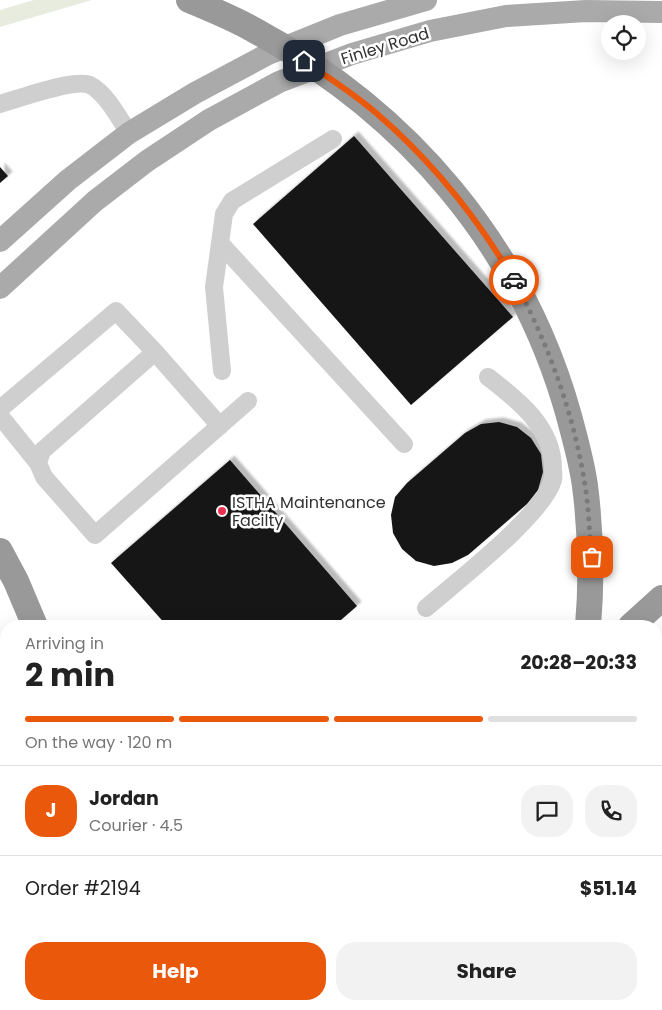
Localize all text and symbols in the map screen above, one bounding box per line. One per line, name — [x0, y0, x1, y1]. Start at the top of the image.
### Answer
map controls — [601, 15, 646, 60]
button: locate — [601, 15, 646, 60]
street label: Finley Road — [338, 22, 432, 70]
pin — [283, 40, 325, 82]
icon: home — [290, 47, 318, 75]
courier — [489, 255, 539, 305]
icon: car — [500, 266, 528, 294]
place label: ISTHA Maintenance Facilty — [232, 491, 386, 532]
marker: ISTHA Maintenance Facilty — [216, 505, 228, 517]
pin — [571, 536, 613, 578]
icon: bag — [578, 543, 606, 571]
text: Arriving in — [25, 632, 104, 655]
text: 20:28–20:33 — [520, 649, 637, 676]
text: 2 min — [25, 652, 115, 697]
text: On the way · 120 m — [25, 731, 172, 754]
text: Jordan — [89, 785, 159, 812]
button: chat — [521, 785, 573, 837]
button: phone — [585, 785, 637, 837]
text: J — [46, 797, 56, 824]
text: Courier · 4.5 — [89, 814, 183, 837]
text: Order #2194 — [25, 875, 141, 902]
text: $51.14 — [580, 875, 637, 902]
button: Help — [25, 942, 326, 1000]
button: Share — [336, 942, 637, 1000]

